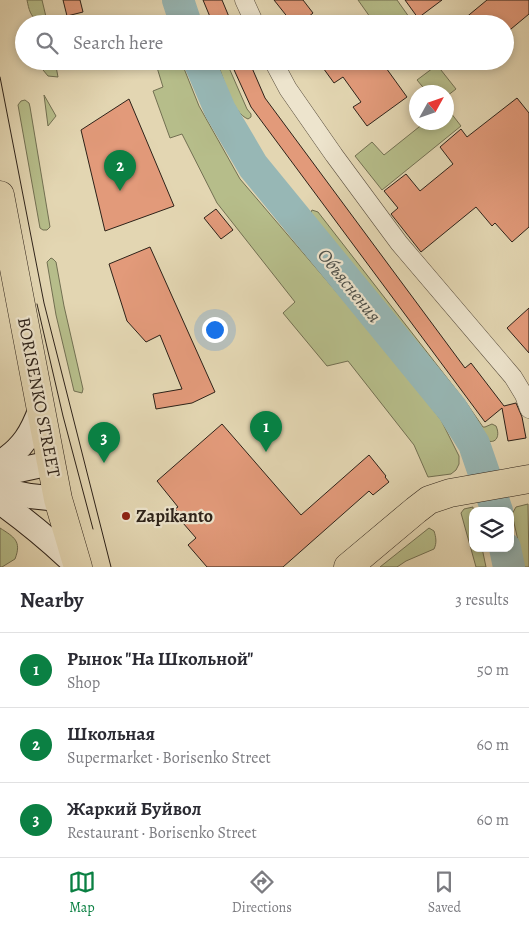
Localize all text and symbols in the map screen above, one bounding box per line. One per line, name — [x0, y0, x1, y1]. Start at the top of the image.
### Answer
search box — [15, 15, 514, 70]
icon: search — [33, 29, 61, 57]
text: Search here — [73, 30, 163, 56]
north arrow — [409, 85, 454, 130]
pin: 2 — [104, 150, 136, 191]
water label: Объяснения — [311, 243, 387, 329]
street label: BORISENKO STREET — [12, 315, 66, 479]
your location — [202, 317, 228, 343]
pin: 1 — [250, 411, 282, 452]
pin: 3 — [88, 422, 120, 463]
place label: Zapikanto — [136, 504, 213, 528]
map controls — [469, 507, 514, 552]
button: layers — [469, 507, 514, 552]
marker: Zapikanto — [120, 510, 132, 522]
text: Nearby — [20, 586, 83, 614]
text: 3 results — [455, 589, 509, 611]
text: Рынок "На Школьной" — [67, 646, 253, 672]
text: 1 — [33, 659, 39, 681]
text: 50 m — [477, 659, 509, 681]
text: Shop — [67, 672, 100, 694]
text: Школьная — [67, 721, 155, 747]
text: 2 — [32, 734, 40, 756]
text: 60 m — [477, 734, 509, 756]
text: Supermarket · Borisenko Street — [67, 747, 271, 769]
text: Жаркий Буйвол — [67, 796, 201, 822]
text: 3 — [33, 809, 39, 831]
text: 60 m — [477, 809, 509, 831]
text: Restaurant · Borisenko Street — [67, 822, 257, 844]
tab: Map — [68, 868, 96, 917]
tab: Directions — [232, 868, 292, 917]
tab: Saved — [428, 868, 461, 917]

